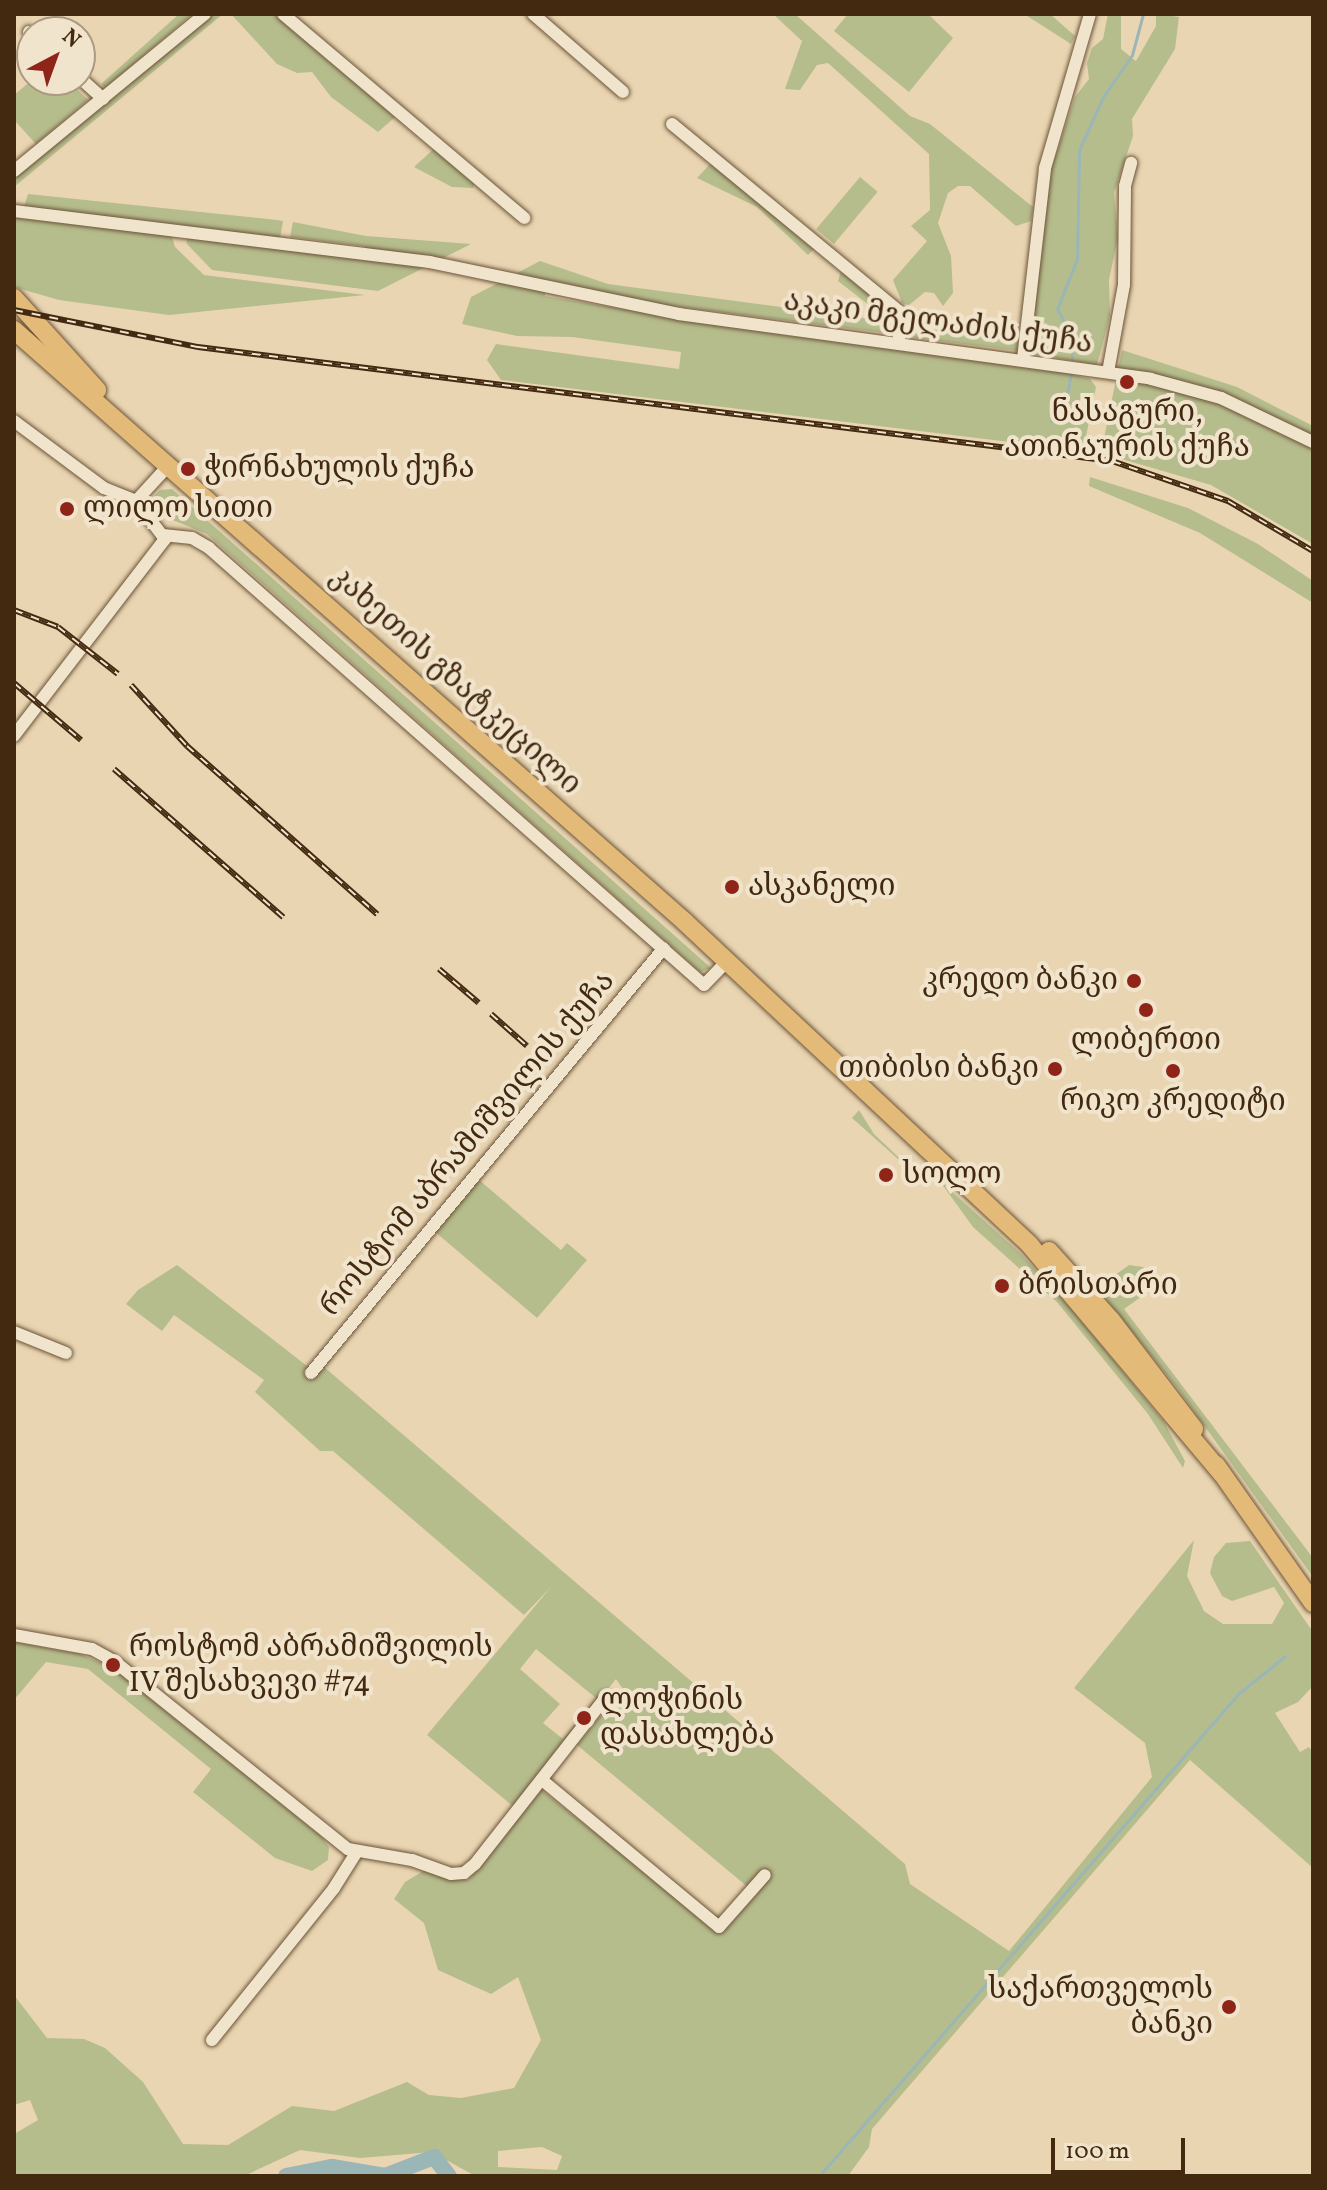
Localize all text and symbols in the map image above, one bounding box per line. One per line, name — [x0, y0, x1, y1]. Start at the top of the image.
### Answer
north arrow — [16, 16, 96, 96]
text: N — [55, 22, 87, 56]
street label: აკაკი მგელაძის ქუჩა — [781, 284, 1095, 362]
marker: ნასაგური, ათინაურის ქუჩა — [1118, 373, 1136, 391]
place label: ნასაგური, ათინაურის ქუჩა — [1004, 395, 1250, 466]
place label: ჭირნახულის ქუჩა — [204, 451, 475, 487]
marker: ჭირნახულის ქუჩა — [179, 460, 197, 478]
place label: ლილო სითი — [83, 491, 273, 527]
marker: ლილო სითი — [58, 500, 76, 518]
street label: კახეთის გზატკეცილი — [322, 559, 588, 803]
place label: ასკანელი — [748, 869, 896, 905]
marker: ასკანელი — [723, 878, 741, 896]
place label: კრედო ბანკი — [922, 963, 1118, 999]
street label: როსტომ აბრამიშვილის ქუჩა — [313, 964, 623, 1324]
marker: კრედო ბანკი — [1125, 972, 1143, 990]
marker: ლიბერთი — [1137, 1001, 1155, 1019]
place label: ლიბერთი — [1071, 1023, 1221, 1059]
place label: თიბისი ბანკი — [839, 1051, 1039, 1087]
marker: თიბისი ბანკი — [1046, 1060, 1064, 1078]
marker: რიკო კრედიტი — [1164, 1062, 1182, 1080]
place label: რიკო კრედიტი — [1060, 1084, 1286, 1120]
place label: სოლო — [902, 1157, 1002, 1193]
marker: სოლო — [877, 1166, 895, 1184]
place label: ბრისთარი — [1018, 1268, 1178, 1304]
marker: ბრისთარი — [993, 1277, 1011, 1295]
place label: როსტომ აბრამიშვილის IV შესახვევი #74 — [129, 1630, 493, 1700]
marker: როსტომ აბრამიშვილის IV შესახვევი #74 — [104, 1656, 122, 1674]
place label: ლოჭინის დასახლება — [600, 1683, 775, 1754]
marker: ლოჭინის დასახლება — [575, 1709, 593, 1727]
place label: საქართველოს ბანკი — [988, 1972, 1213, 2042]
marker: საქართველოს ბანკი — [1220, 1998, 1238, 2016]
scale bar — [1055, 2122, 1189, 2172]
text: 100 m — [1065, 2135, 1130, 2169]

